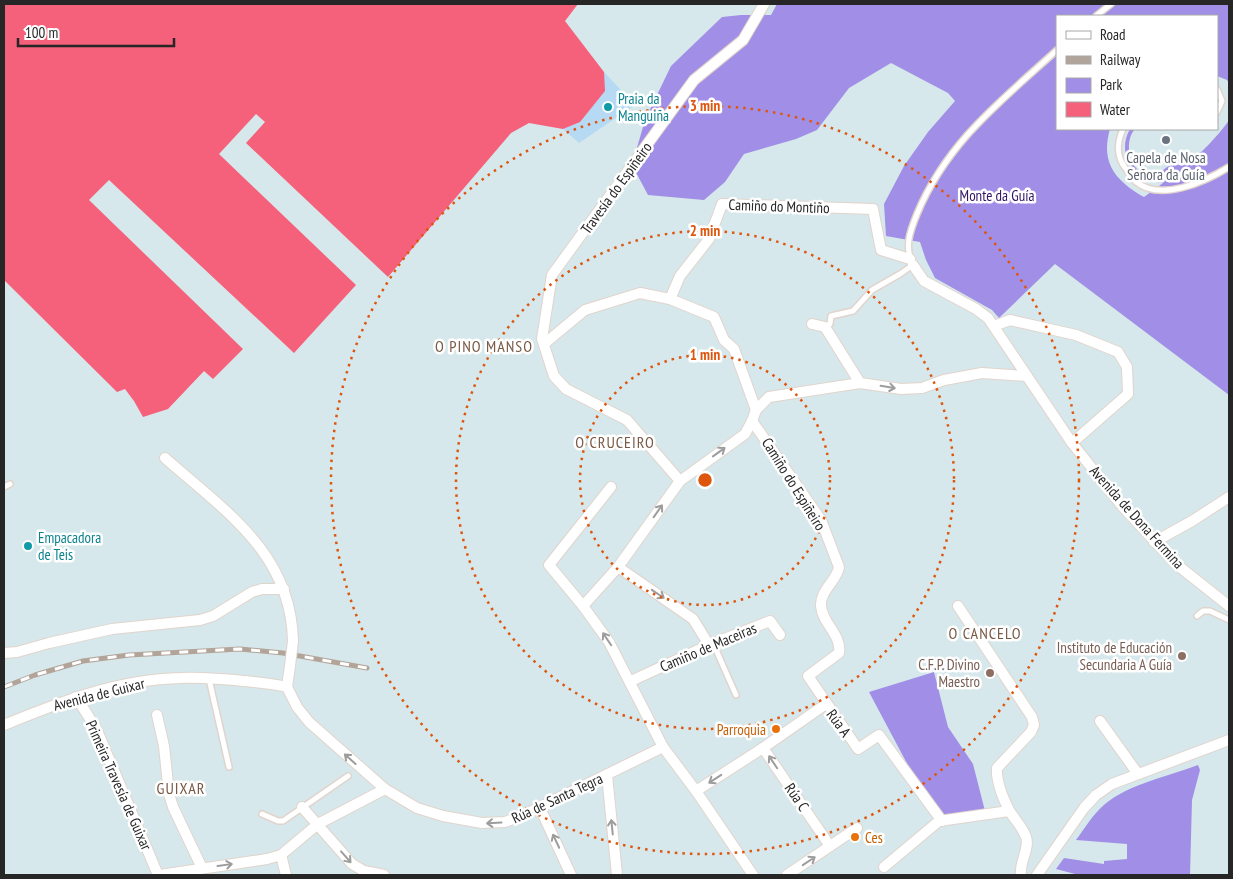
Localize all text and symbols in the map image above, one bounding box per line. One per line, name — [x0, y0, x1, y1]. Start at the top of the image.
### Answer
scale bar — [18, 15, 174, 47]
legend — [1056, 15, 1218, 130]
text: 100 m — [25, 23, 58, 42]
text: Road — [1100, 25, 1126, 44]
text: Railway — [1100, 50, 1141, 69]
text: Park — [1100, 75, 1122, 94]
place label: Praia da Manguiña — [618, 89, 669, 125]
text: 3 min — [690, 96, 720, 115]
text: Water — [1100, 100, 1131, 119]
marker: Praia da Manguiña — [602, 101, 614, 113]
marker: Capela de Nosa Señora da Guía — [1160, 134, 1172, 146]
street label: Travesía do Espiñeiro — [576, 138, 656, 238]
place label: Capela de Nosa Señora da Guía — [1126, 148, 1206, 184]
park label: Monte da Guía — [960, 186, 1034, 205]
street label: Camiño do Montiño — [728, 195, 830, 217]
text: 2 min — [690, 221, 720, 240]
district label: O PINO MANSO — [435, 336, 533, 356]
text: 1 min — [690, 345, 720, 364]
one-way arrow — [880, 383, 896, 393]
district label: O CRUCEIRO — [575, 432, 655, 452]
street label: Camiño do Espiñeiro — [758, 434, 830, 534]
one-way arrow — [712, 447, 725, 458]
street label: Avenida de Dona Fermina — [1086, 461, 1188, 573]
centre of rings — [696, 471, 714, 489]
one-way arrow — [653, 505, 664, 518]
place label: Empacadora de Teis — [38, 528, 101, 564]
marker: Empacadora de Teis — [22, 540, 34, 552]
one-way arrow — [651, 589, 665, 599]
street label: Camiño de Maceiras — [657, 618, 759, 676]
district label: O CANCELO — [949, 623, 1021, 643]
one-way arrow — [602, 632, 612, 646]
place label: Instituto de Educación Secundaria A Guía — [1057, 638, 1172, 674]
marker: Instituto de Educación Secundaria A Guía — [1176, 650, 1188, 662]
place label: C.F.P. Divino Maestro — [918, 655, 980, 691]
marker: C.F.P. Divino Maestro — [984, 667, 996, 679]
street label: Avenida de Guixar — [51, 673, 148, 715]
street label: Rúa A — [823, 705, 856, 741]
street label: Primeira Travesía de Guixar — [82, 717, 157, 854]
place label: Parroquia — [717, 720, 766, 739]
marker: Parroquia — [770, 723, 782, 735]
one-way arrow — [344, 753, 357, 765]
one-way arrow — [768, 756, 778, 770]
street label: Rúa de Santa Tegra — [508, 769, 606, 827]
one-way arrow — [708, 774, 722, 784]
district label: GUIXAR — [157, 778, 205, 798]
street label: Rúa C — [781, 779, 813, 815]
one-way arrow — [486, 818, 502, 827]
one-way arrow — [608, 819, 617, 835]
place label: Ces — [865, 828, 883, 847]
marker: Ces — [849, 831, 861, 843]
one-way arrow — [550, 834, 560, 849]
one-way arrow — [341, 850, 352, 863]
one-way arrow — [801, 855, 815, 865]
one-way arrow — [217, 860, 233, 870]

